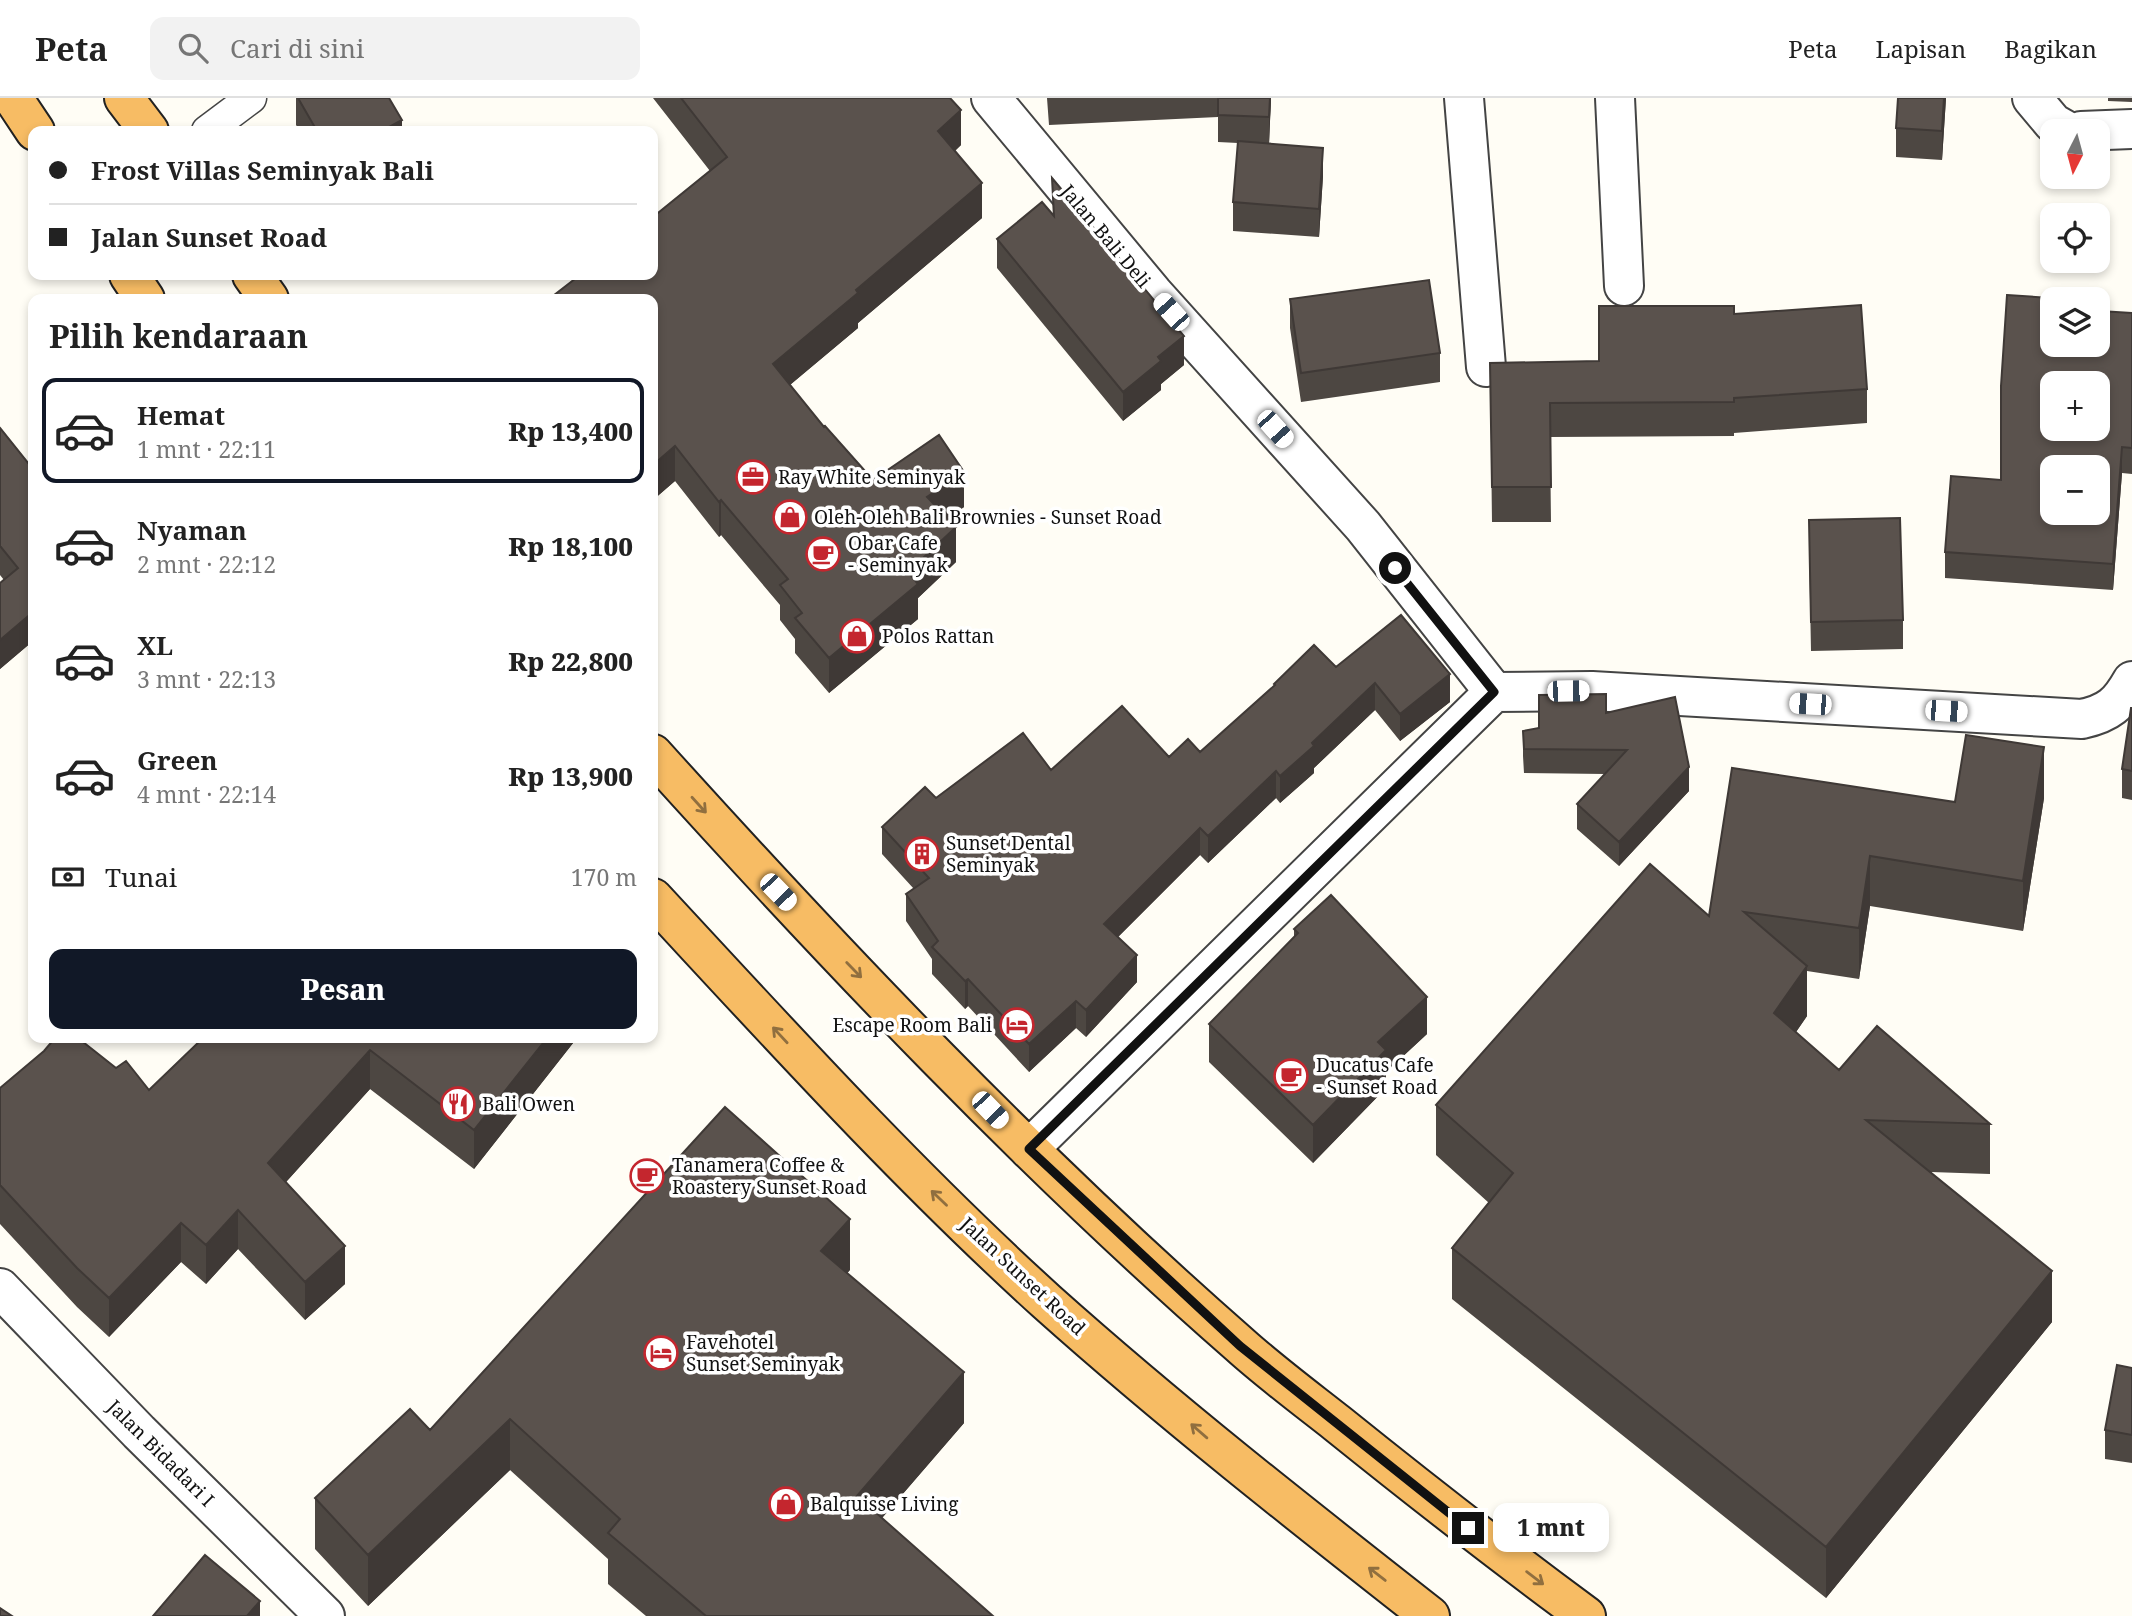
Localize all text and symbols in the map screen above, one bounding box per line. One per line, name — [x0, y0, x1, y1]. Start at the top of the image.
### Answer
search box — [150, 17, 640, 80]
text: Peta — [35, 26, 108, 71]
icon: search — [174, 29, 212, 67]
text: Cari di sini — [230, 30, 364, 66]
text: Peta — [1788, 32, 1837, 65]
text: Lapisan — [1875, 32, 1966, 65]
text: Bagikan — [2004, 32, 2097, 65]
north arrow — [2040, 119, 2110, 189]
map controls — [2040, 119, 2110, 525]
text: Frost Villas Seminyak Bali — [91, 152, 434, 188]
street label: Jalan Bali Deli — [1055, 178, 1157, 293]
button: locate — [2040, 203, 2110, 273]
text: Jalan Sunset Road — [91, 219, 327, 255]
button: layers — [2040, 287, 2110, 357]
car — [1150, 289, 1193, 335]
text: Pilih kendaraan — [49, 314, 308, 357]
button: + — [2040, 371, 2110, 441]
text: Hemat — [137, 397, 225, 433]
icon: car — [53, 399, 116, 462]
car — [1254, 406, 1297, 452]
text: Rp 13,400 — [508, 413, 633, 449]
text: 1 mnt · 22:11 — [137, 433, 276, 465]
button: − — [2040, 455, 2110, 525]
office icon: Ray White Seminyak — [734, 458, 772, 496]
place label: Ray White Seminyak — [778, 464, 966, 490]
shop icon: Oleh-Oleh Bali Brownies - Sunset Road — [771, 498, 809, 536]
place label: Oleh-Oleh Bali Brownies - Sunset Road — [814, 504, 1162, 530]
text: Nyaman — [137, 512, 247, 548]
icon: car — [53, 514, 116, 577]
text: Rp 18,100 — [508, 528, 633, 564]
place label: Obar Cafe - Seminyak — [848, 530, 949, 578]
cafe icon: Obar Cafe - Seminyak — [804, 535, 842, 573]
text: 2 mnt · 22:12 — [137, 548, 276, 580]
route start — [1379, 552, 1411, 584]
shop icon: Polos Rattan — [838, 617, 876, 655]
place label: Polos Rattan — [882, 623, 994, 649]
text: XL — [137, 627, 173, 663]
icon: car — [53, 629, 116, 692]
text: Rp 22,800 — [508, 643, 633, 679]
text: 3 mnt · 22:13 — [137, 663, 276, 695]
car — [1547, 680, 1590, 702]
car — [1789, 692, 1832, 716]
car — [1925, 699, 1968, 723]
text: Green — [137, 742, 218, 778]
icon: car — [53, 744, 116, 807]
text: Rp 13,900 — [508, 758, 633, 794]
text: 4 mnt · 22:14 — [137, 778, 276, 810]
one-way arrow — [690, 796, 707, 813]
place label: Sunset Dental Seminyak — [946, 830, 1071, 878]
building icon: Sunset Dental Seminyak — [903, 835, 941, 873]
icon: cash — [49, 858, 87, 896]
text: Tunai — [105, 859, 177, 895]
text: 170 m — [571, 861, 637, 893]
car — [756, 870, 801, 914]
button: Pesan — [49, 949, 637, 1029]
one-way arrow — [846, 962, 863, 979]
hotel icon: Escape Room Bali — [998, 1006, 1036, 1044]
place label: Escape Room Bali — [832, 1012, 992, 1038]
one-way arrow — [772, 1026, 788, 1044]
place label: Ducatus Cafe - Sunset Road — [1316, 1052, 1438, 1100]
cafe icon: Ducatus Cafe - Sunset Road — [1272, 1057, 1310, 1095]
restaurant icon: Bali Owen — [439, 1085, 477, 1123]
car — [968, 1088, 1013, 1132]
place label: Bali Owen — [482, 1091, 575, 1117]
place label: Tanamera Coffee & Roastery Sunset Road — [672, 1152, 867, 1200]
cafe icon: Tanamera Coffee & Roastery Sunset Road — [628, 1157, 666, 1195]
one-way arrow — [931, 1189, 948, 1206]
street label: Jalan Sunset Road — [954, 1211, 1091, 1341]
place label: Favehotel Sunset Seminyak — [686, 1329, 841, 1377]
hotel icon: Favehotel Sunset Seminyak — [642, 1334, 680, 1372]
street label: Jalan Bidadari I — [101, 1393, 220, 1512]
one-way arrow — [1191, 1423, 1209, 1439]
shop icon: Balquisse Living — [767, 1485, 805, 1523]
place label: Balquisse Living — [810, 1491, 959, 1517]
callout: 1 mnt — [1492, 1504, 1608, 1552]
text: 1 mnt — [1517, 1511, 1585, 1543]
route end — [1452, 1512, 1484, 1544]
one-way arrow — [1368, 1566, 1386, 1581]
one-way arrow — [1525, 1570, 1544, 1585]

